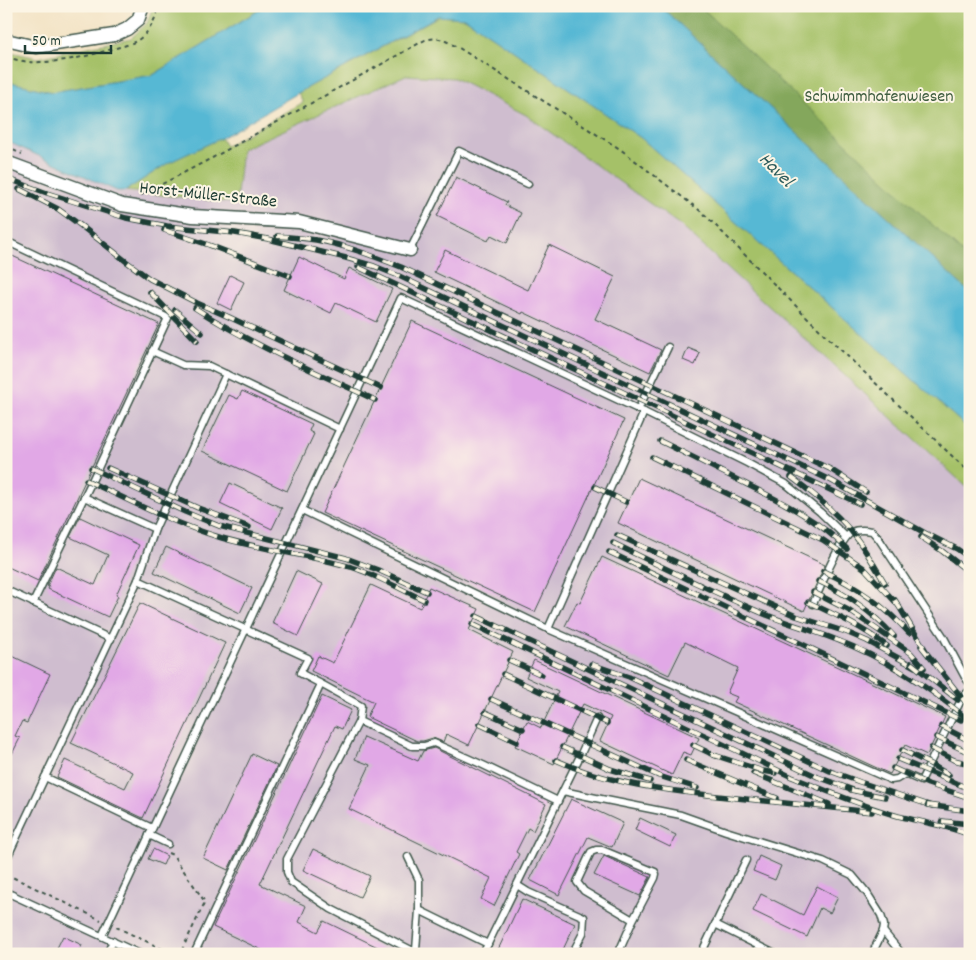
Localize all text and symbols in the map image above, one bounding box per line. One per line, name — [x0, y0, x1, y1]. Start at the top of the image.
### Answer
scale bar — [25, 22, 111, 54]
text: 50 m — [32, 31, 61, 53]
park label: Schwimmhafenwiesen — [805, 85, 953, 110]
water label: Havel — [752, 148, 800, 196]
street label: Horst-Müller-Straße — [138, 176, 278, 216]

